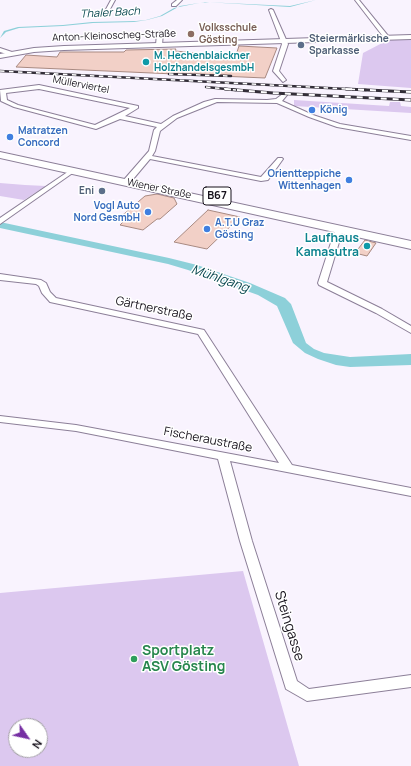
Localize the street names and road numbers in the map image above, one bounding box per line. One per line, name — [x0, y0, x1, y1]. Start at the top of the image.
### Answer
street label: Anton-Kleinoscheg-Straße — [52, 28, 176, 44]
street label: Müllerviertel — [52, 74, 110, 96]
street label: Wiener Straße — [126, 176, 192, 202]
road number: B67 — [203, 187, 231, 205]
street label: Gärtnerstraße — [114, 294, 194, 324]
street label: Fischeraustraße — [163, 424, 253, 456]
street label: Steingasse — [270, 589, 308, 663]

